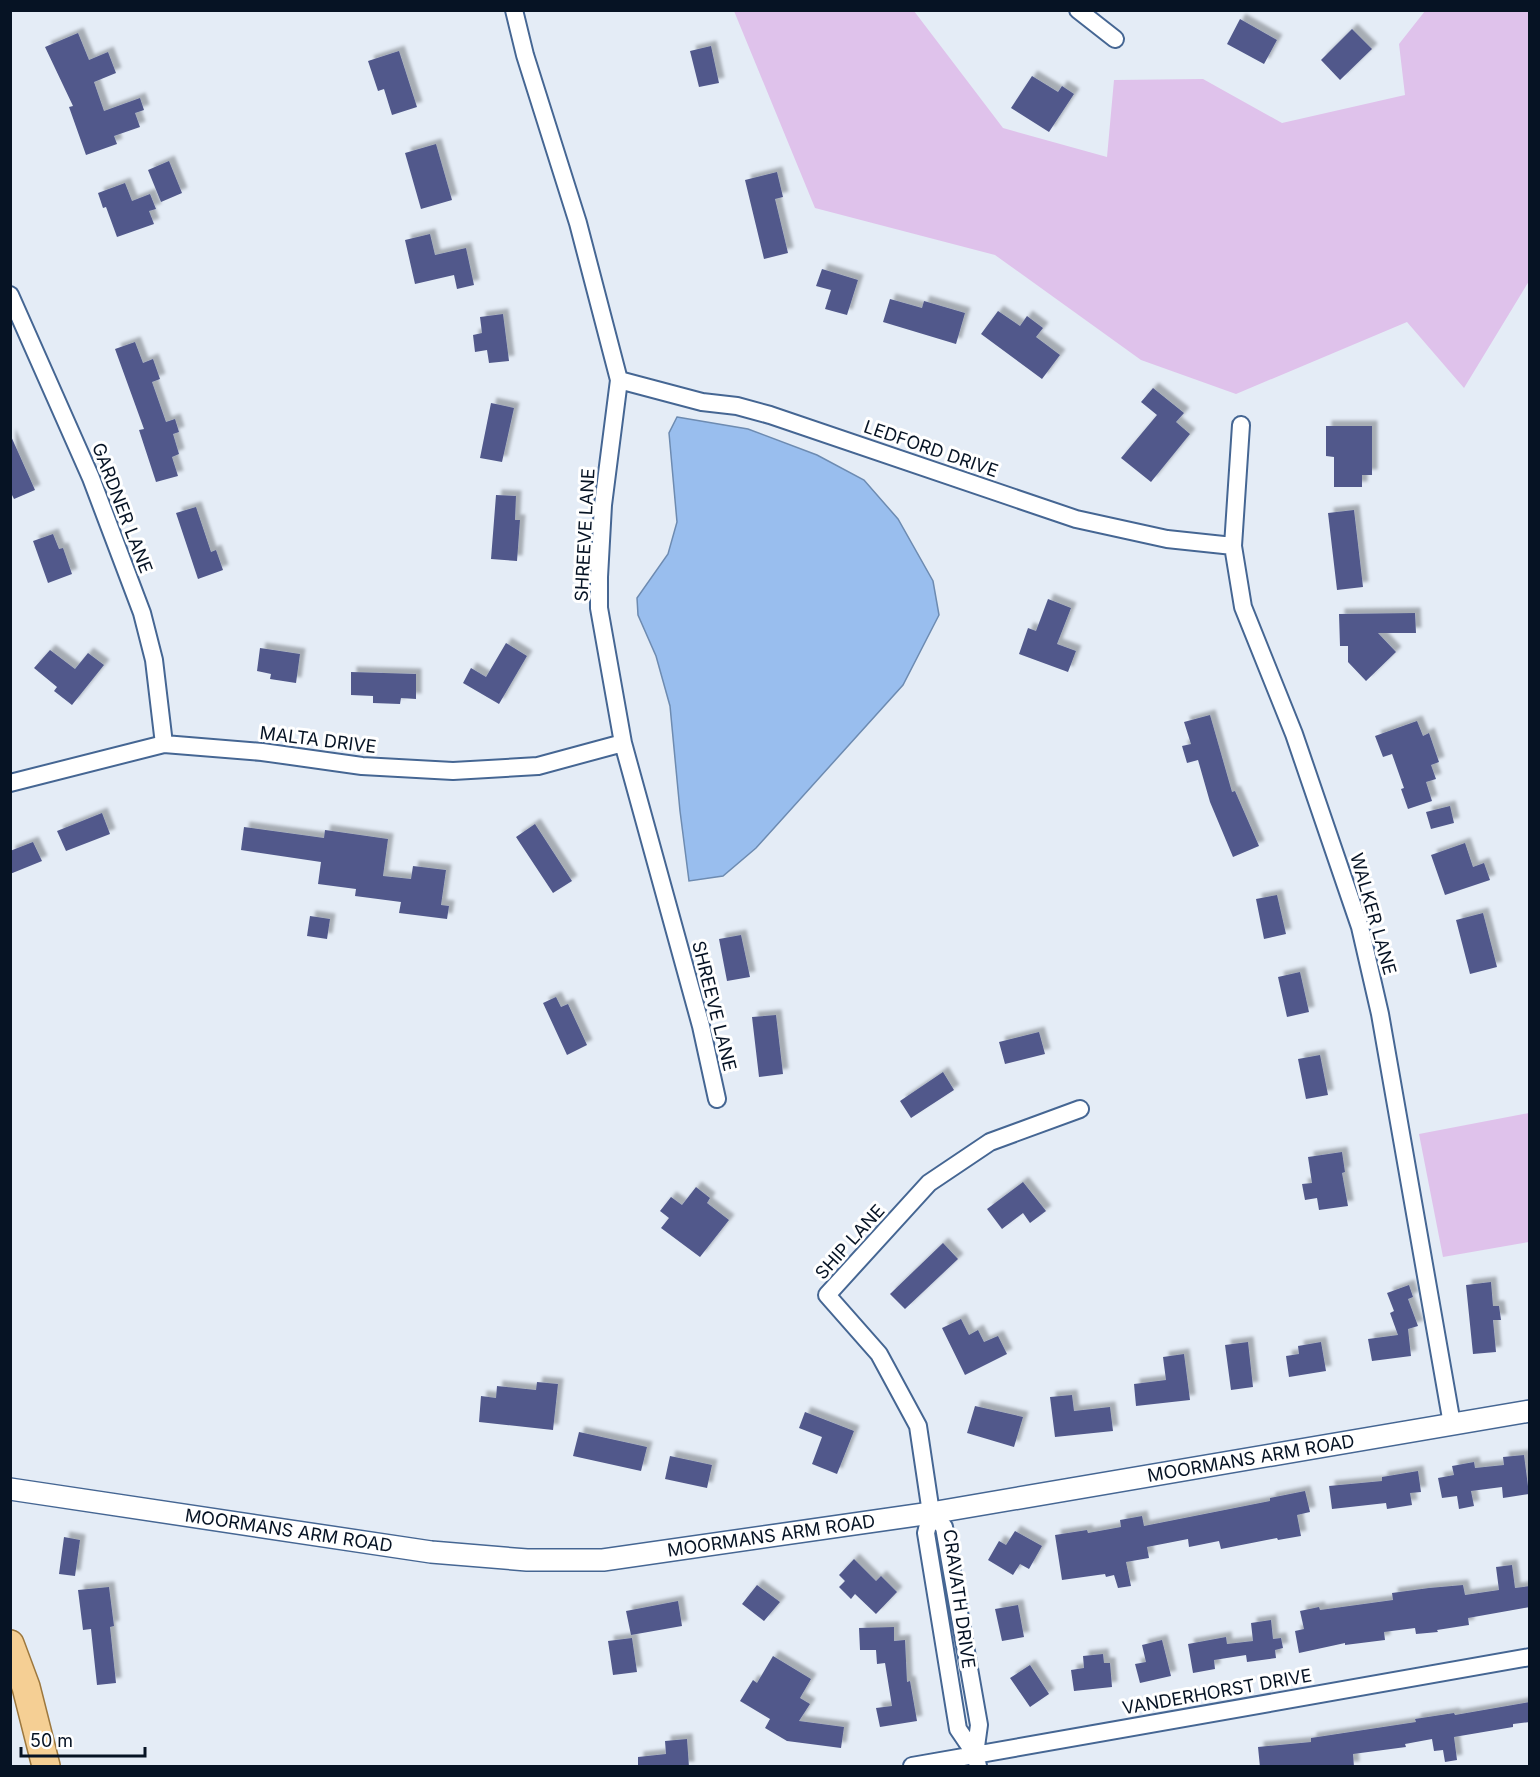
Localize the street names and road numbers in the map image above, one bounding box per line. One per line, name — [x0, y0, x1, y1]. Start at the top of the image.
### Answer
street label: LEDFORD DRIVE — [861, 416, 1001, 481]
street label: GARDNER LANE — [88, 440, 157, 576]
street label: SHREEVE LANE — [571, 468, 598, 602]
street label: MALTA DRIVE — [259, 722, 378, 757]
street label: WALKER LANE — [1346, 850, 1401, 977]
street label: SHREEVE LANE — [688, 939, 741, 1073]
street label: SHIP LANE — [811, 1200, 889, 1283]
street label: MOORMANS ARM ROAD — [1146, 1430, 1356, 1486]
street label: MOORMANS ARM ROAD — [184, 1504, 394, 1556]
street label: MOORMANS ARM ROAD — [666, 1510, 877, 1561]
street label: CRAVATH DRIVE — [939, 1528, 980, 1670]
street label: VANDERHORST DRIVE — [1120, 1664, 1313, 1719]

